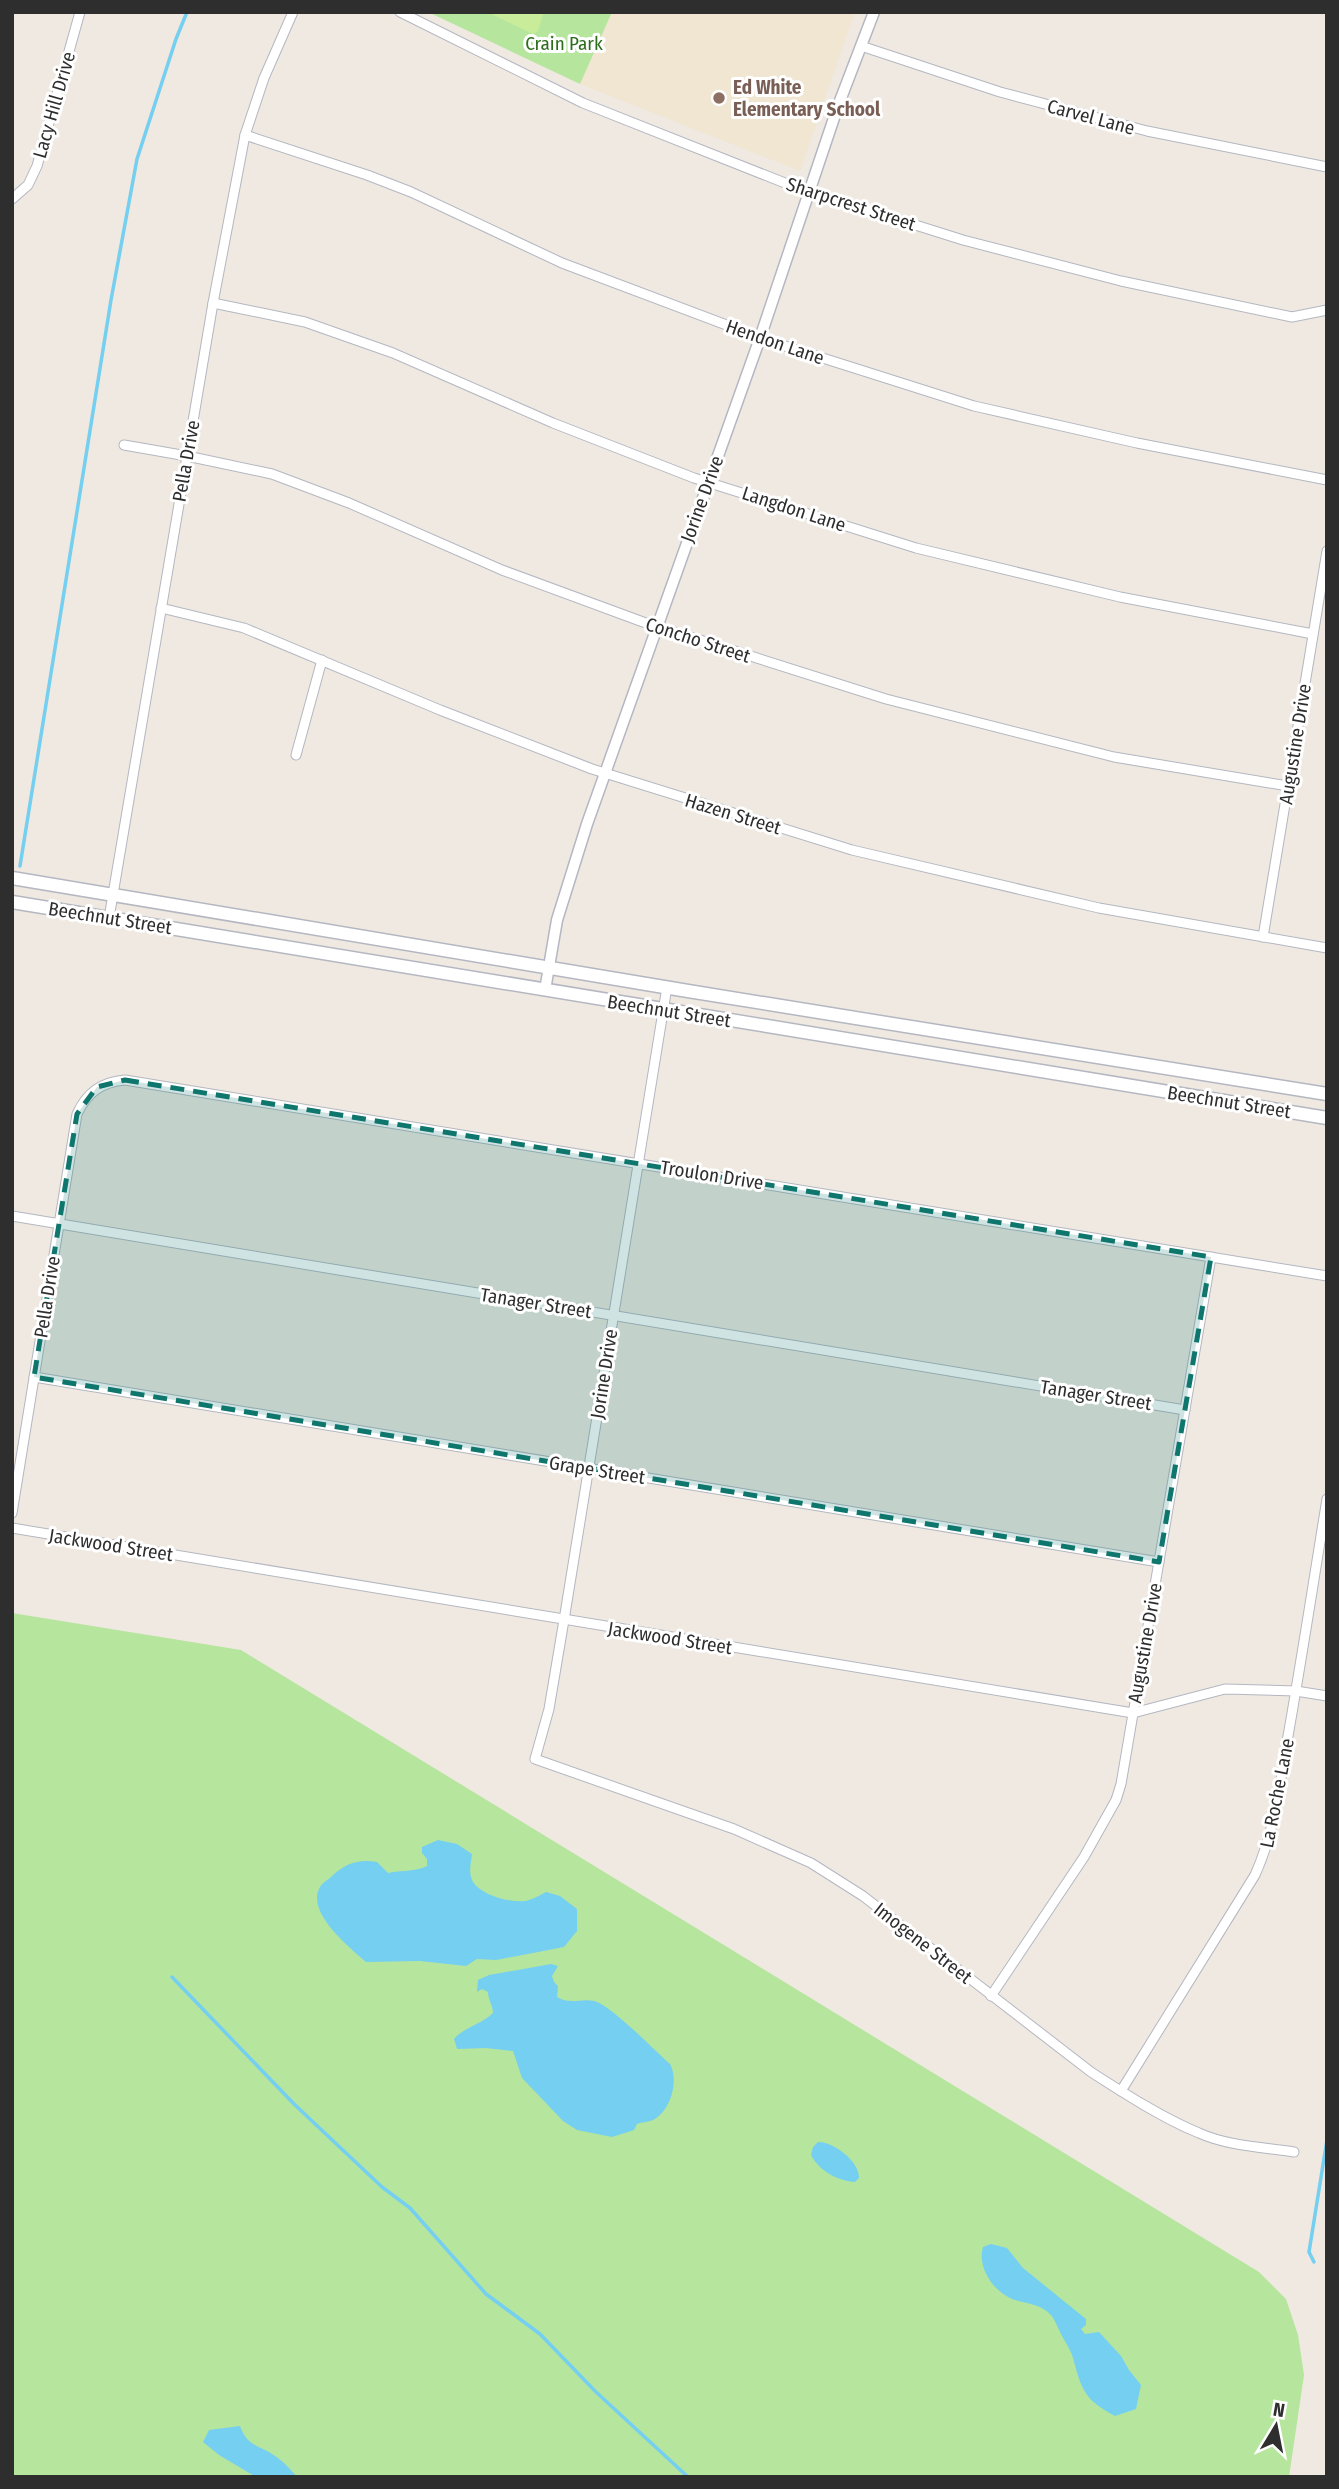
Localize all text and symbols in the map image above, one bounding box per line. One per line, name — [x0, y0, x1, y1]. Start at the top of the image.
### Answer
park label: Crain Park — [525, 32, 603, 55]
street label: Lacy Hill Drive — [28, 49, 80, 161]
place label: Ed White Elementary School — [733, 76, 881, 121]
marker: Ed White Elementary School — [711, 90, 727, 106]
street label: Carvel Lane — [1045, 94, 1137, 140]
street label: Sharpcrest Street — [783, 172, 919, 236]
street label: Hendon Lane — [723, 314, 827, 370]
street label: Pella Drive — [167, 418, 205, 504]
street label: Jorine Drive — [676, 452, 728, 546]
street label: Langdon Lane — [739, 481, 849, 537]
street label: Concho Street — [643, 612, 754, 668]
street label: Augustine Drive — [1274, 682, 1316, 806]
street label: Hazen Street — [682, 789, 784, 840]
street label: Beechnut Street — [47, 897, 174, 939]
street label: Beechnut Street — [606, 990, 733, 1032]
street label: Beechnut Street — [1166, 1081, 1293, 1123]
street label: Troulon Drive — [659, 1156, 765, 1194]
street label: Pella Drive — [29, 1254, 65, 1340]
street label: Tanager Street — [479, 1283, 594, 1323]
street label: Jorine Drive — [586, 1327, 622, 1421]
street label: Tanager Street — [1039, 1375, 1154, 1415]
street label: Grape Street — [547, 1451, 647, 1489]
street label: Jackwood Street — [47, 1524, 175, 1566]
street label: Augustine Drive — [1123, 1581, 1167, 1705]
street label: Jackwood Street — [606, 1617, 734, 1659]
street label: La Roche Lane — [1255, 1736, 1299, 1850]
street label: Imogene Street — [869, 1898, 977, 1989]
north arrow — [1241, 2391, 1311, 2461]
text: N — [1271, 2397, 1286, 2422]

